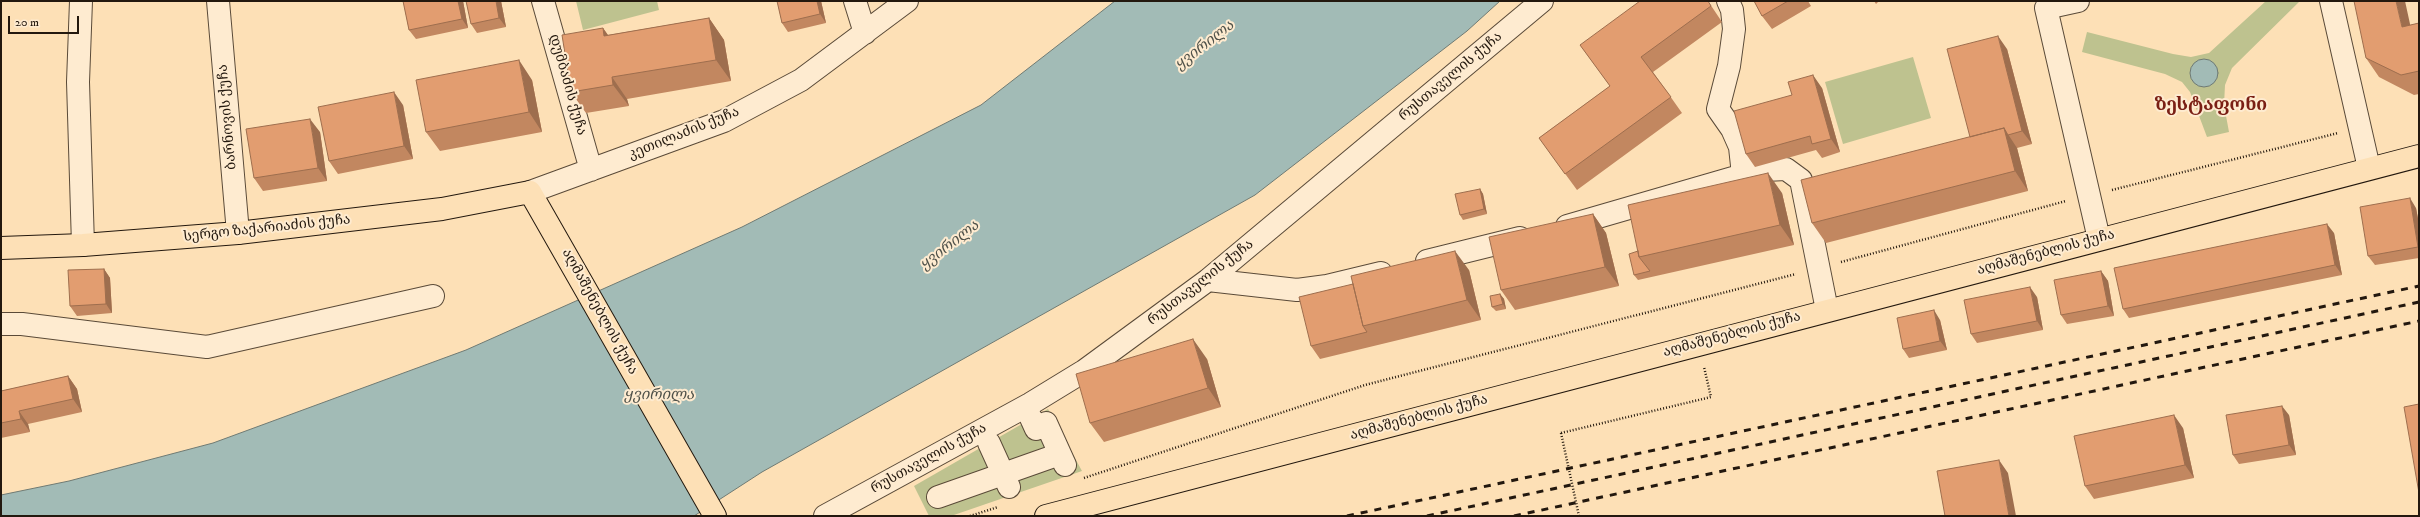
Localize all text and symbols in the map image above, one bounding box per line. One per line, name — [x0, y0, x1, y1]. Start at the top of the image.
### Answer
scale bar — [10, 8, 81, 34]
text: 20 m — [15, 15, 39, 30]
water label: ყვირილა — [1172, 17, 1238, 75]
street label: რუსთაველის ქუჩა — [1396, 29, 1506, 125]
street label: დუმბაძის ქუჩა — [545, 32, 589, 138]
street label: ბარნოვის ქუჩა — [215, 63, 241, 171]
district label: ზესტაფონი — [2155, 95, 2267, 117]
street label: კეთილაძის ქუჩა — [626, 104, 742, 164]
street label: სერგო ზაქარიაძის ქუჩა — [183, 212, 351, 246]
water label: ყვირილა — [917, 217, 983, 275]
street label: აღმაშენებლის ქუჩა — [1975, 227, 2117, 279]
street label: რუსთაველის ქუჩა — [1145, 236, 1257, 330]
street label: აღმაშენებლის ქუჩა — [557, 246, 641, 378]
street label: აღმაშენებლის ქუჩა — [1661, 309, 1803, 361]
water label: ყვირილა — [624, 387, 694, 405]
street label: აღმაშენებლის ქუჩა — [1348, 392, 1490, 444]
street label: რუსთაველის ქუჩა — [868, 420, 990, 498]

